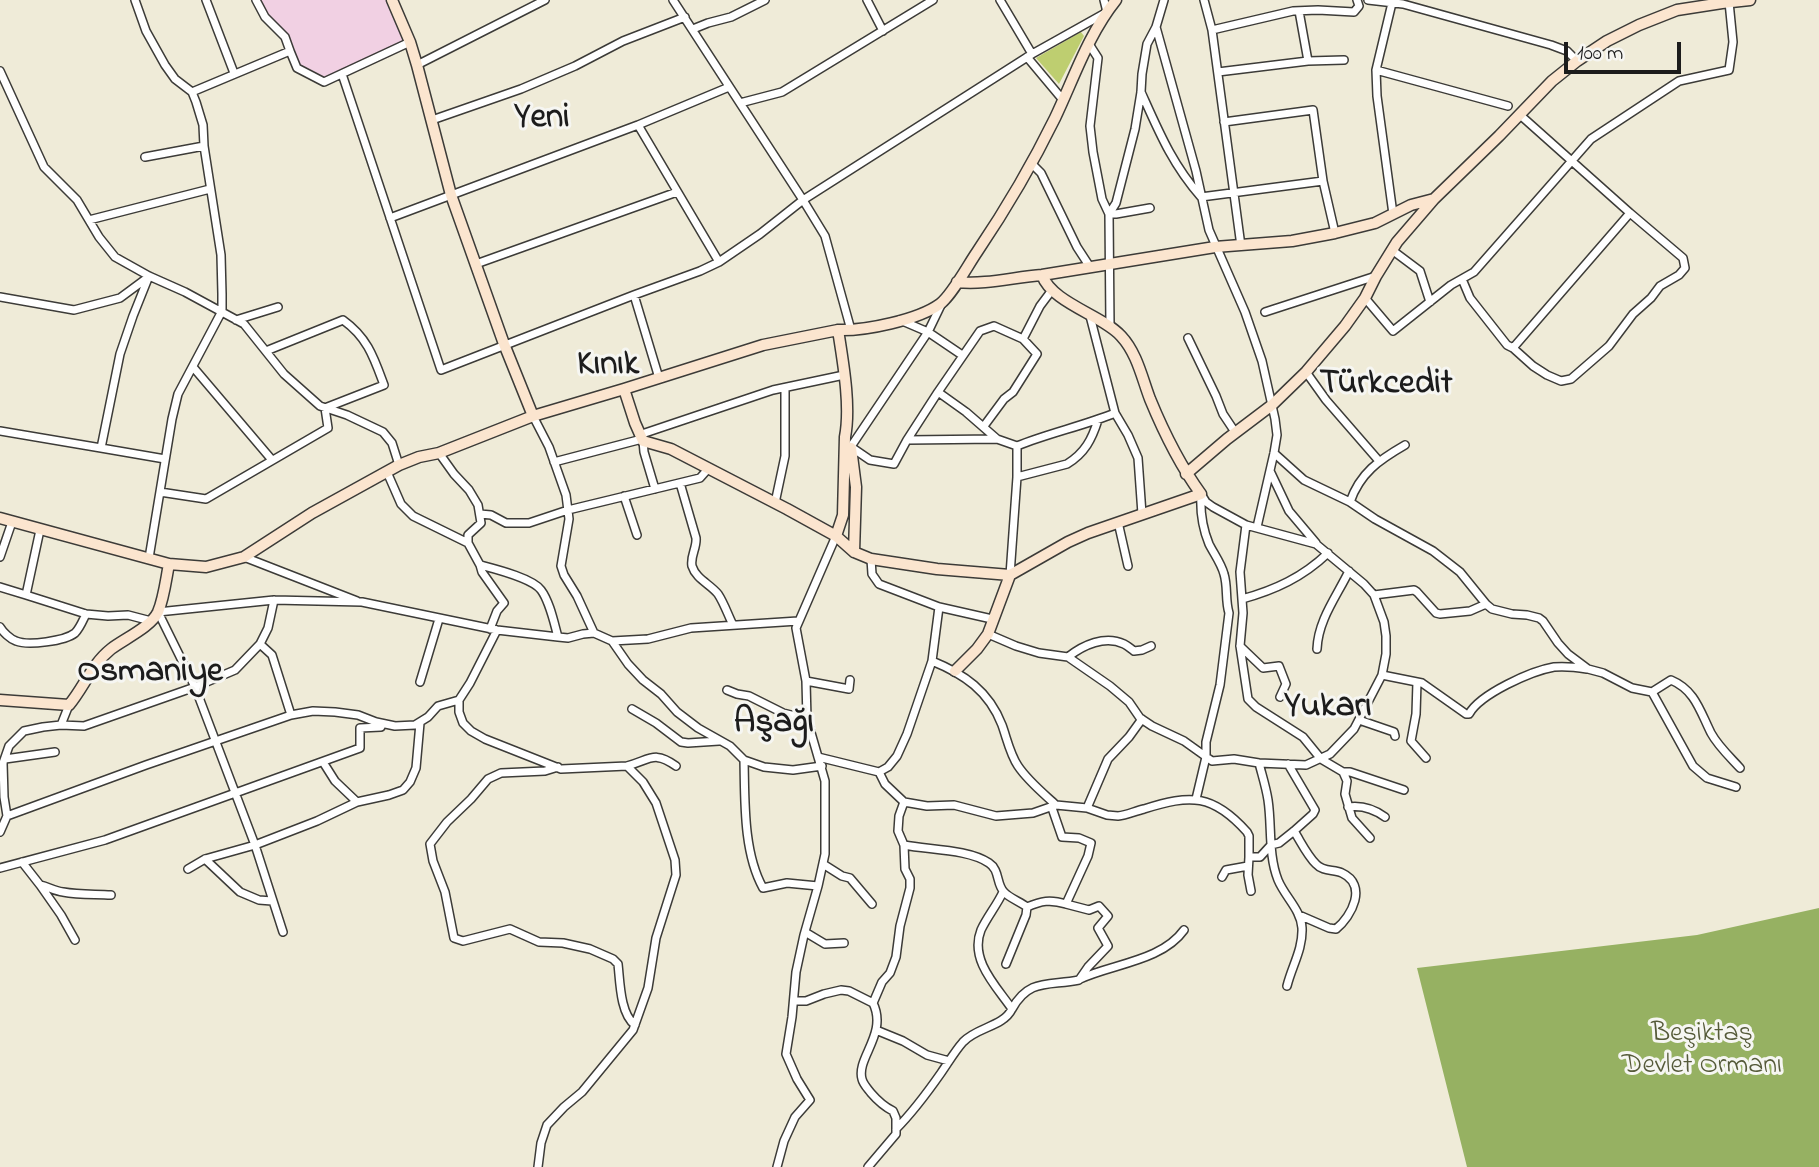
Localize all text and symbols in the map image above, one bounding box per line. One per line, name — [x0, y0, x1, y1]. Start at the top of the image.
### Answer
scale bar — [1567, 28, 1684, 72]
text: 100 m — [1577, 39, 1623, 69]
district label: Yeni — [514, 99, 570, 141]
district label: Kınık — [577, 346, 639, 388]
district label: Türkcedit — [1320, 365, 1452, 407]
district label: Osmaniye — [77, 653, 223, 695]
district label: Yukarı — [1284, 688, 1372, 730]
district label: Aşağı — [734, 704, 814, 746]
park label: Beşiktaş Devlet Ormanı — [1622, 1018, 1782, 1084]

